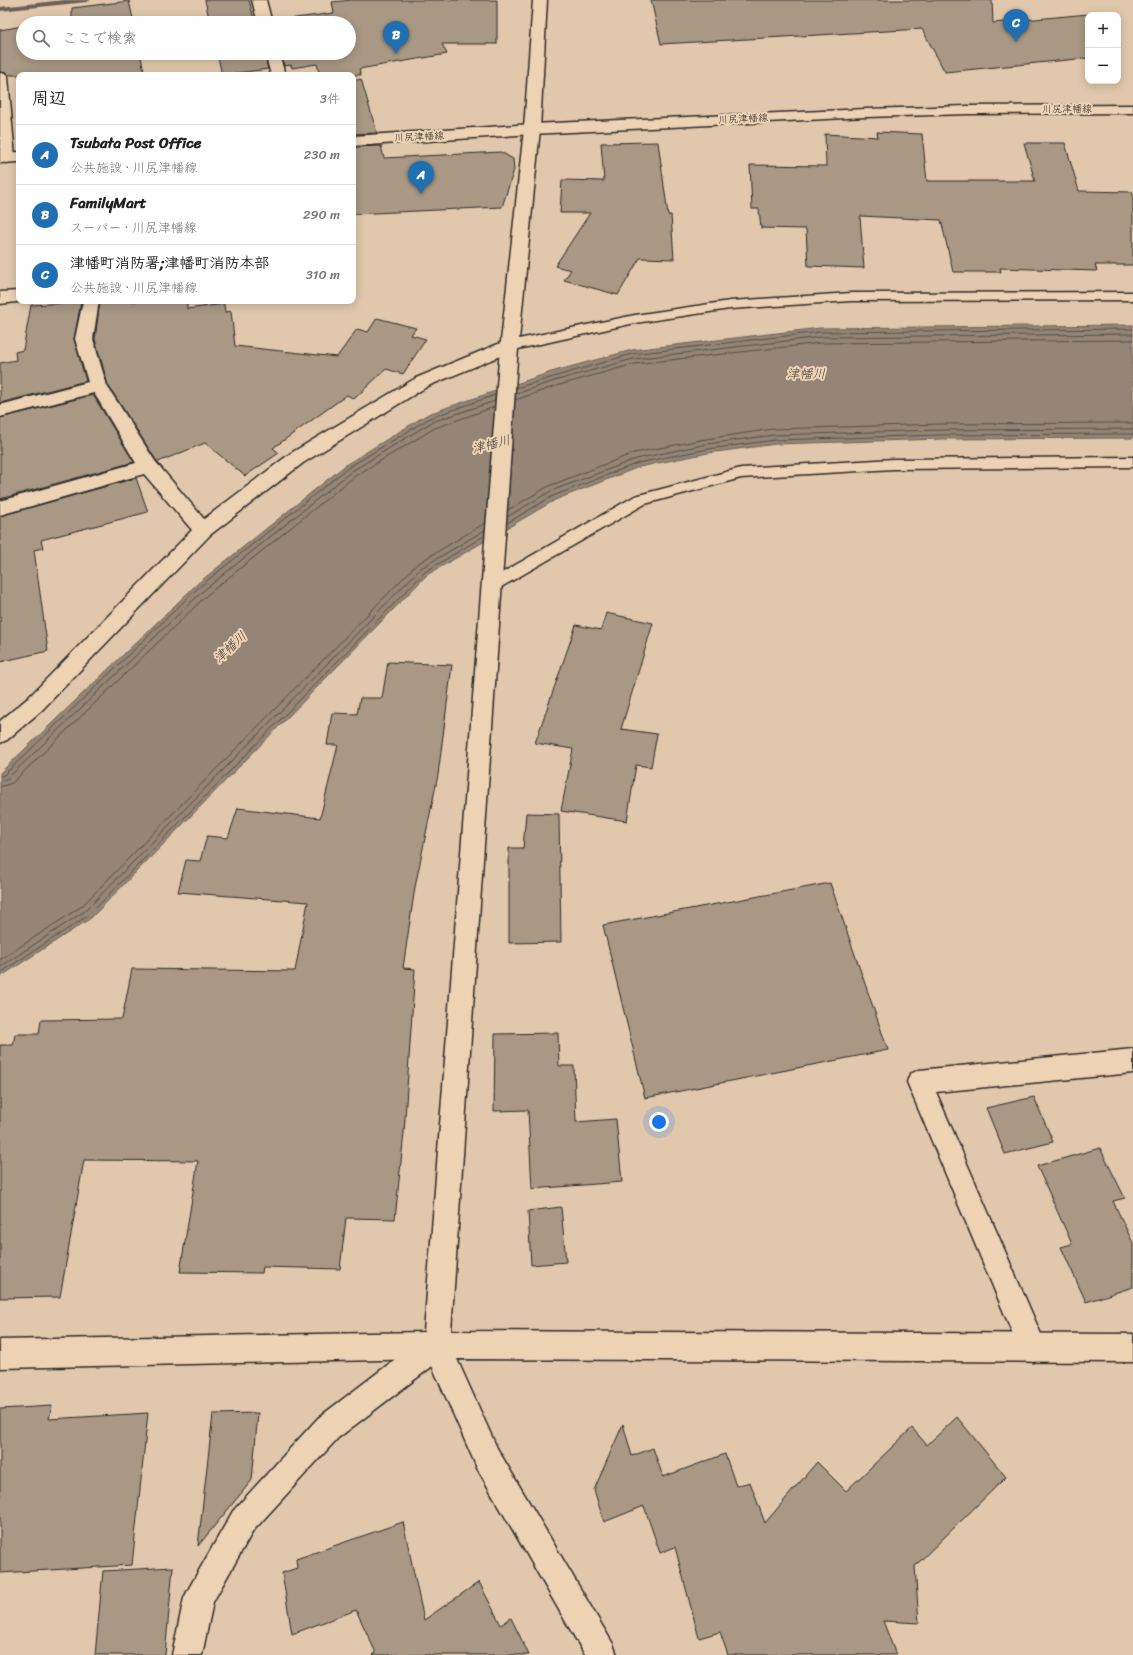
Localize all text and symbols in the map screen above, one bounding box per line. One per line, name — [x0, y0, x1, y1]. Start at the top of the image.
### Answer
pin: C — [1003, 9, 1029, 42]
map controls — [1085, 12, 1121, 84]
button: + — [1085, 12, 1121, 48]
search box — [16, 16, 356, 60]
pin: B — [383, 21, 409, 54]
text: ここで検索 — [62, 25, 137, 51]
icon: search — [30, 27, 52, 49]
button: − — [1085, 48, 1121, 84]
text: 周辺 — [32, 83, 66, 113]
text: 3件 — [320, 87, 340, 110]
street label: 川尻津幡線 — [1042, 100, 1092, 118]
street label: 川尻津幡線 — [718, 109, 768, 129]
street label: 川尻津幡線 — [394, 127, 444, 147]
text: Tsubata Post Office — [70, 130, 201, 156]
text: A — [41, 143, 49, 166]
text: 230 m — [304, 143, 340, 166]
text: 公共施設 · 川尻津幡線 — [70, 156, 197, 179]
pin: A — [408, 161, 434, 194]
text: FamilyMart — [70, 190, 146, 216]
text: B — [41, 203, 49, 226]
text: 290 m — [303, 203, 340, 226]
text: スーパー · 川尻津幡線 — [70, 216, 197, 239]
text: 津幡町消防署;津幡町消防本部 — [70, 250, 270, 276]
text: C — [41, 263, 49, 286]
text: 310 m — [306, 263, 340, 286]
text: 公共施設 · 川尻津幡線 — [70, 276, 197, 299]
water label: 津幡川 — [786, 362, 826, 385]
water label: 津幡川 — [469, 428, 513, 460]
water label: 津幡川 — [208, 625, 252, 669]
your location — [649, 1112, 669, 1132]

